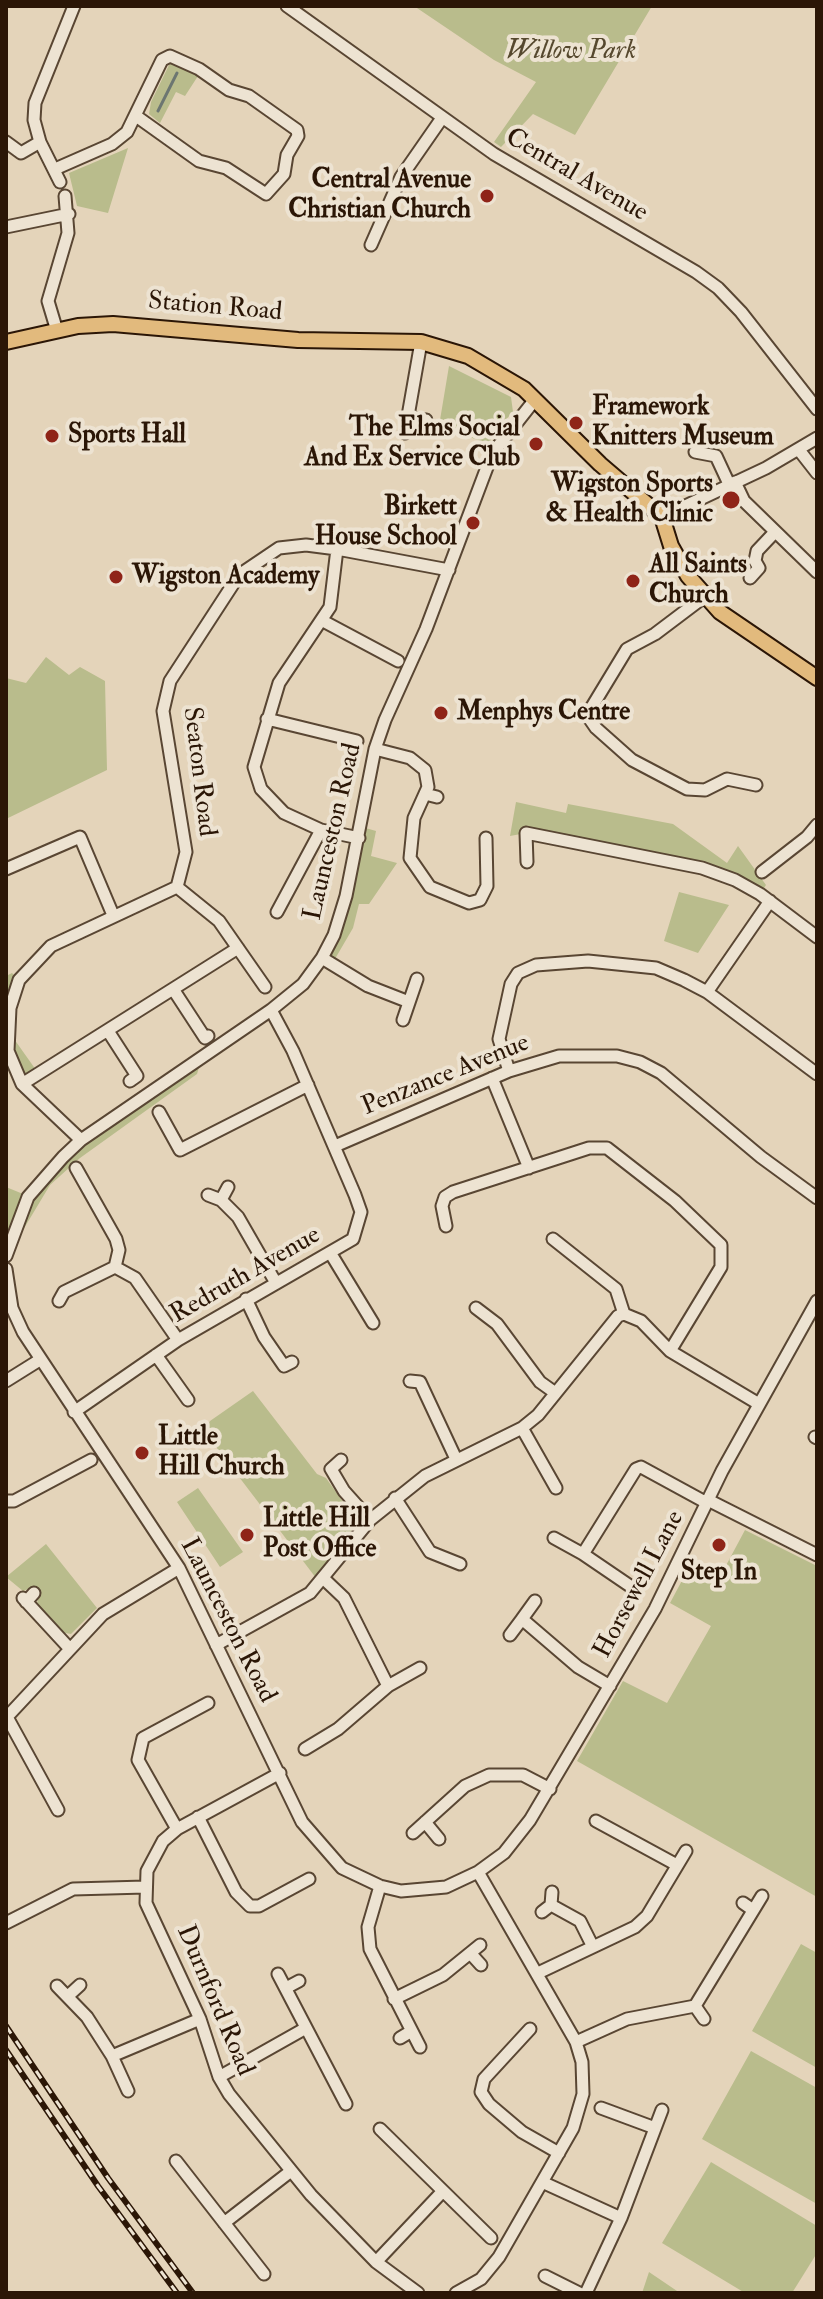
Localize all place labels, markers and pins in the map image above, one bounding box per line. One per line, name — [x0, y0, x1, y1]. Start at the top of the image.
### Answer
place label: Central Avenue Christian Church — [288, 165, 471, 226]
marker: Central Avenue Christian Church — [478, 187, 496, 205]
place label: Framework Knitters Museum — [592, 392, 774, 454]
place label: The Elms Social And Ex Service Club — [304, 413, 520, 474]
marker: Framework Knitters Museum — [567, 414, 585, 432]
place label: Sports Hall — [68, 420, 186, 452]
marker: Sports Hall — [43, 427, 61, 445]
marker: The Elms Social And Ex Service Club — [527, 435, 545, 453]
place label: Wigston Sports & Health Clinic — [546, 469, 713, 530]
marker: Wigston Sports & Health Clinic — [720, 489, 742, 511]
place label: Birkett House School — [315, 492, 457, 554]
marker: Birkett House School — [464, 514, 482, 532]
place label: All Saints Church — [649, 550, 747, 612]
place label: Wigston Academy — [132, 561, 319, 593]
marker: Wigston Academy — [107, 568, 125, 586]
marker: All Saints Church — [624, 572, 642, 590]
place label: Menphys Centre — [457, 697, 630, 729]
marker: Menphys Centre — [432, 704, 450, 722]
place label: Little Hill Church — [158, 1422, 285, 1484]
marker: Little Hill Church — [133, 1444, 151, 1462]
place label: Little Hill Post Office — [263, 1504, 376, 1566]
marker: Little Hill Post Office — [238, 1526, 256, 1544]
marker: Step In — [710, 1536, 728, 1554]
place label: Step In — [681, 1557, 757, 1589]

